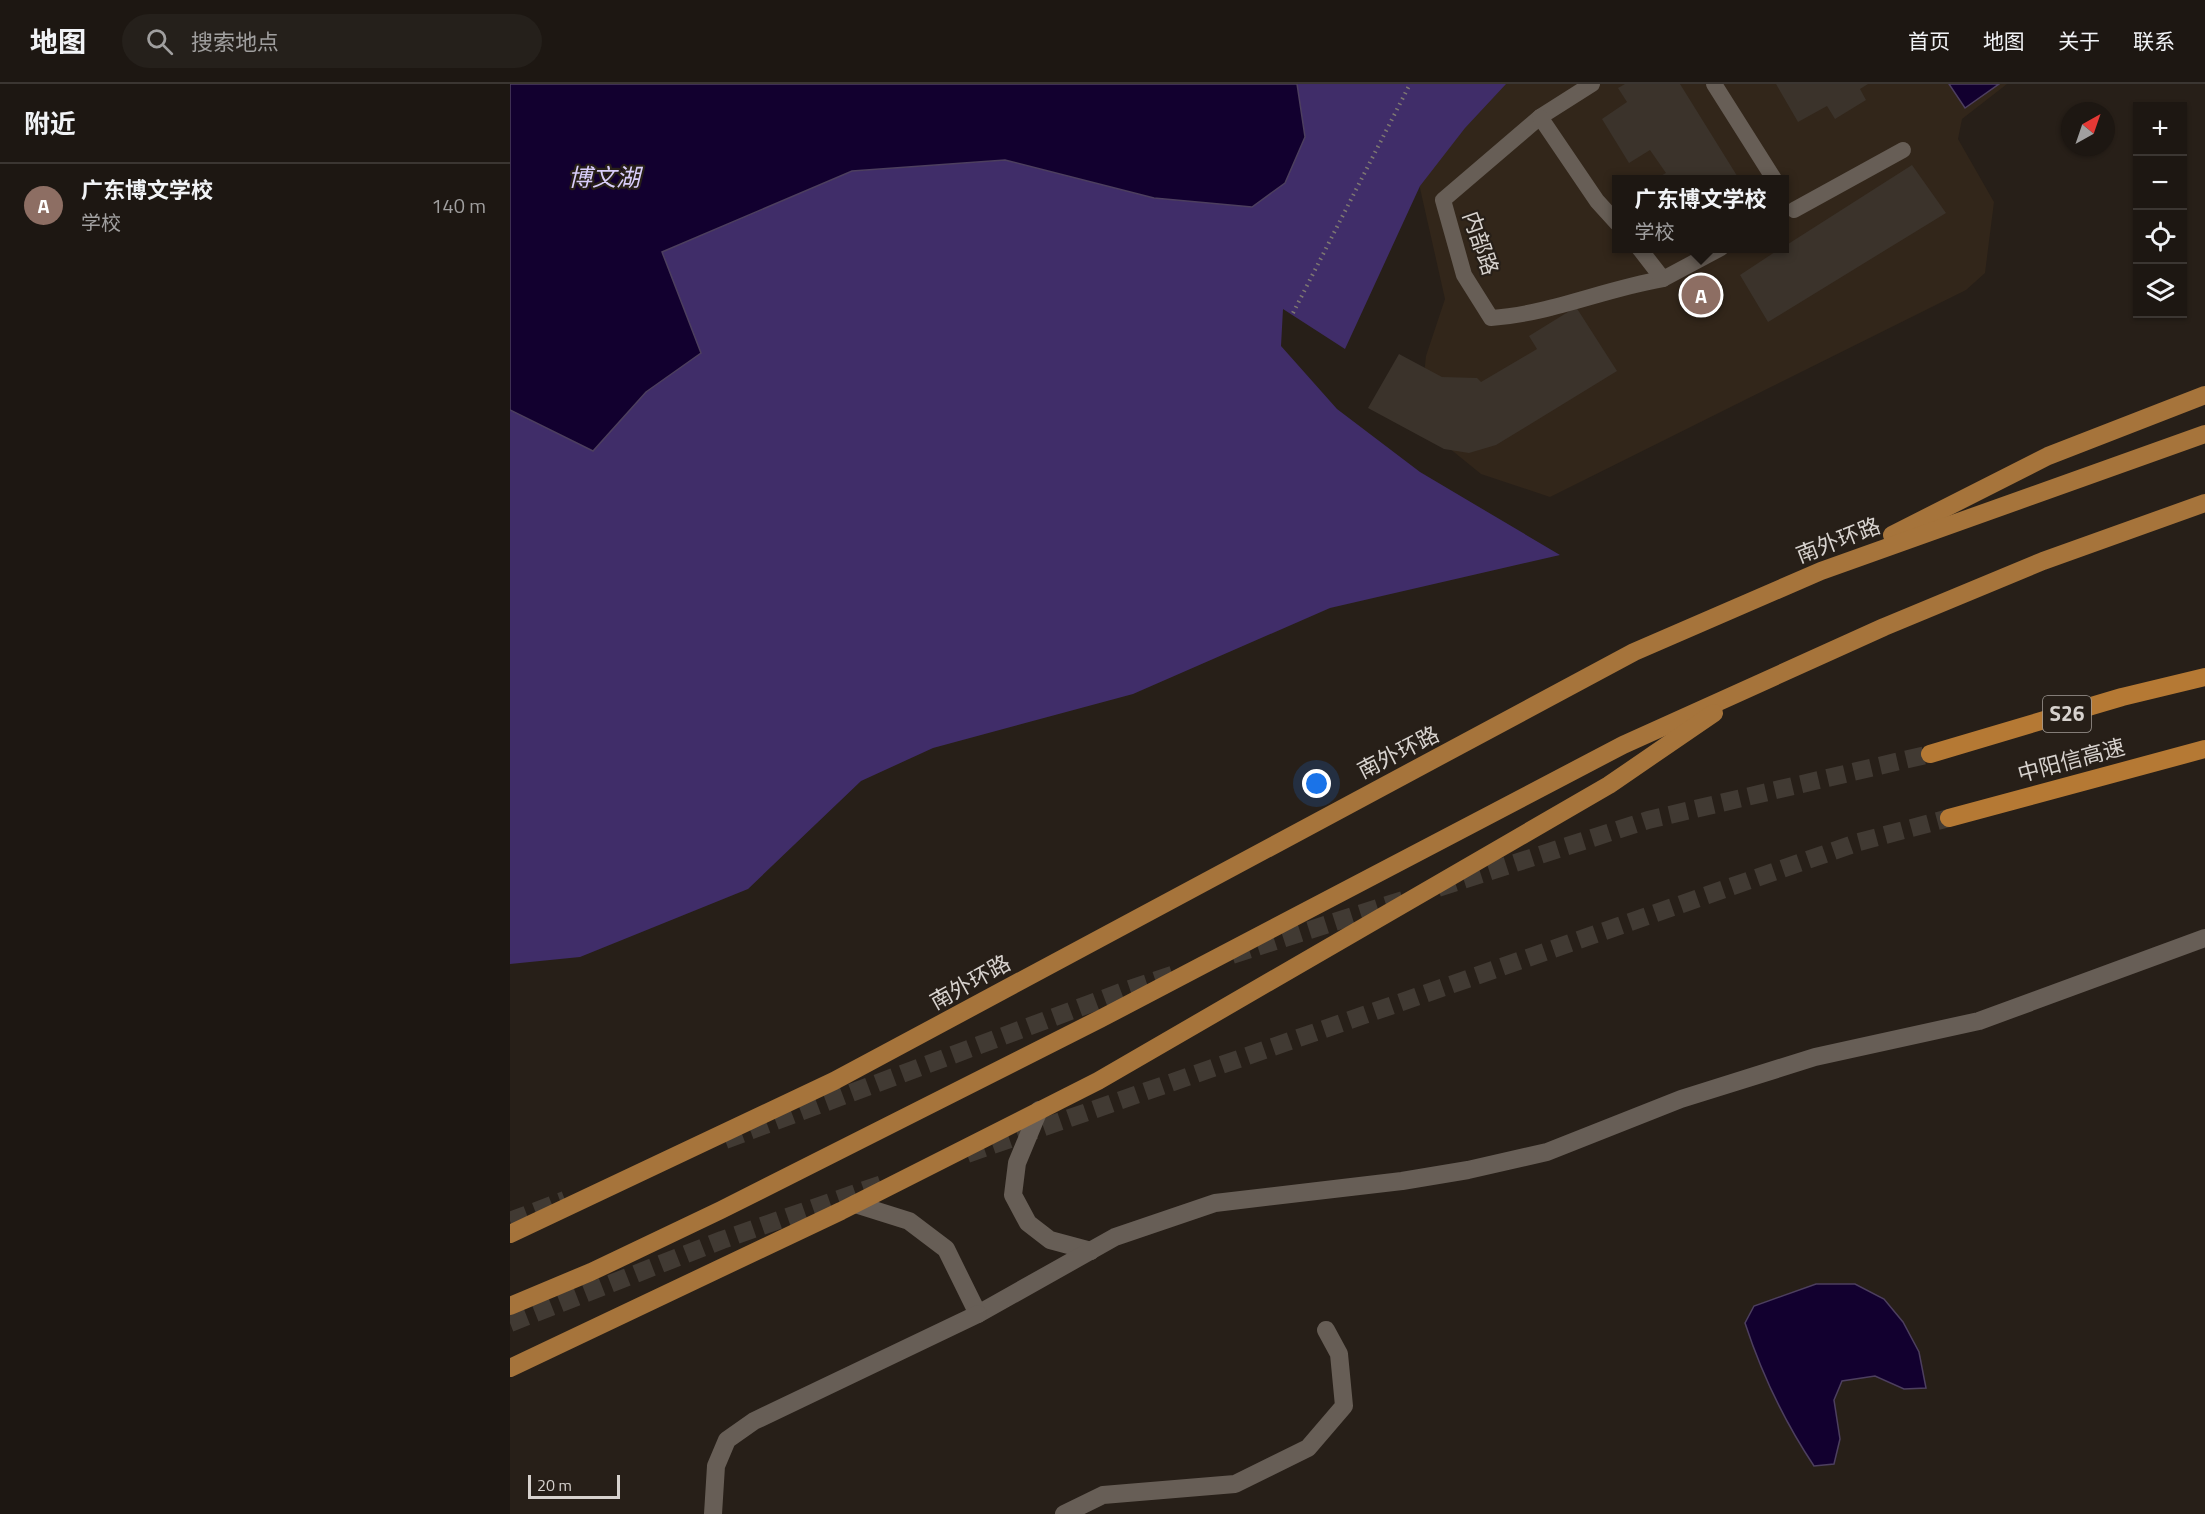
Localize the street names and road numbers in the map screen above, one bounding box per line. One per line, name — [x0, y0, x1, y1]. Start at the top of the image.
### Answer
street label: 内部路 — [1454, 206, 1508, 280]
street label: 南外环路 — [1791, 508, 1885, 572]
road number: S26 — [2043, 696, 2091, 732]
street label: 南外环路 — [1351, 717, 1445, 787]
street label: 中阳信高速 — [2013, 729, 2129, 791]
street label: 南外环路 — [923, 946, 1017, 1018]

